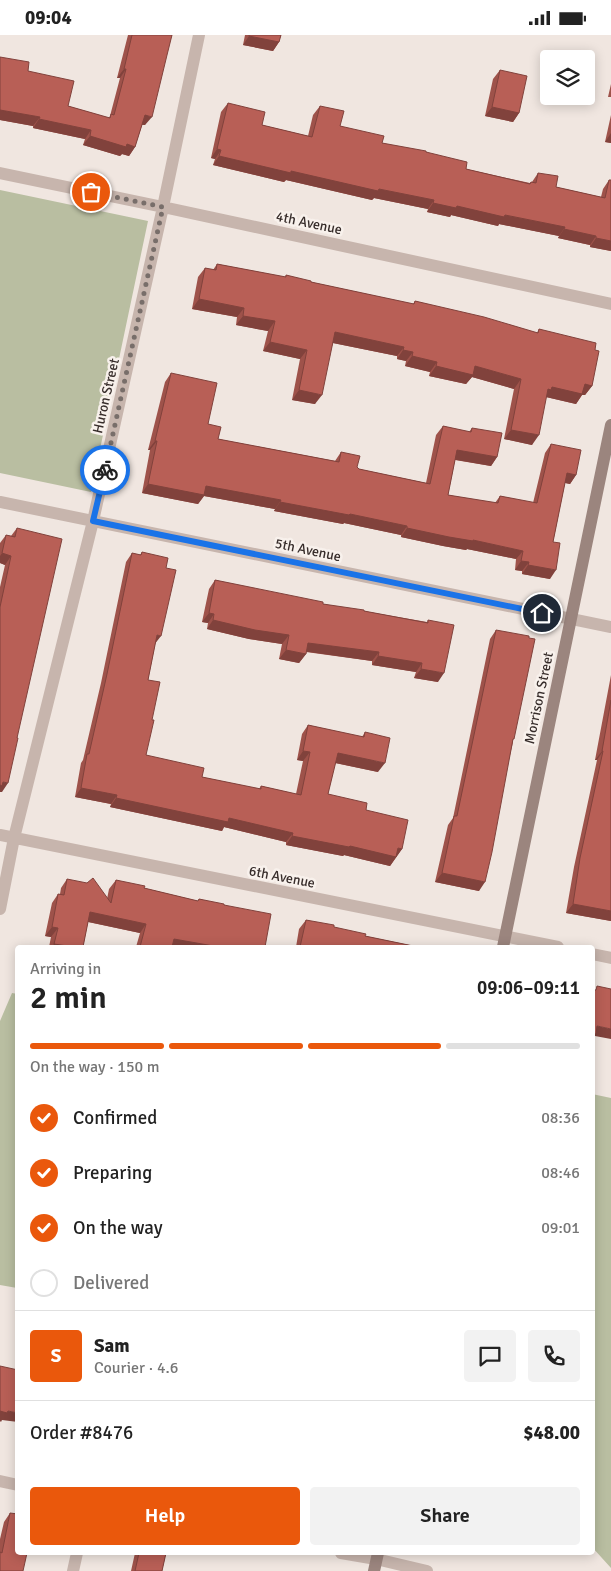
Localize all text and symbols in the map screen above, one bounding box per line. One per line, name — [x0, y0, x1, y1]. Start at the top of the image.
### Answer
text: 09:04 — [25, 6, 72, 30]
map controls — [540, 50, 595, 105]
button: layers — [540, 50, 595, 105]
pin — [70, 171, 112, 213]
icon: bag — [77, 178, 105, 206]
street label: 4th Avenue — [274, 208, 344, 238]
street label: Huron Street — [89, 357, 123, 435]
courier — [80, 445, 130, 495]
icon: bike — [91, 456, 119, 484]
street label: 5th Avenue — [273, 535, 343, 565]
pin — [521, 592, 563, 634]
icon: home — [528, 599, 556, 627]
street label: Morrison Street — [521, 650, 557, 746]
street label: 6th Avenue — [248, 862, 316, 892]
text: Arriving in — [30, 959, 101, 979]
text: 09:06–09:11 — [477, 976, 580, 1000]
text: 2 min — [30, 978, 107, 1017]
text: On the way · 150 m — [30, 1057, 160, 1077]
icon: check — [30, 1104, 58, 1132]
text: Confirmed — [73, 1106, 157, 1130]
text: 08:36 — [541, 1108, 580, 1128]
icon: check — [30, 1159, 58, 1187]
text: Preparing — [73, 1161, 152, 1185]
text: 08:46 — [541, 1163, 580, 1183]
icon: check — [30, 1214, 58, 1242]
text: On the way — [73, 1216, 163, 1240]
text: 09:01 — [541, 1218, 580, 1238]
text: Delivered — [73, 1271, 149, 1295]
button: chat — [464, 1330, 516, 1382]
button: phone — [528, 1330, 580, 1382]
text: Sam — [94, 1334, 130, 1358]
text: S — [51, 1344, 61, 1368]
text: Courier · 4.6 — [94, 1358, 178, 1378]
text: Order #8476 — [30, 1421, 133, 1445]
text: $48.00 — [523, 1421, 580, 1445]
button: Help — [30, 1487, 300, 1545]
button: Share — [310, 1487, 580, 1545]

